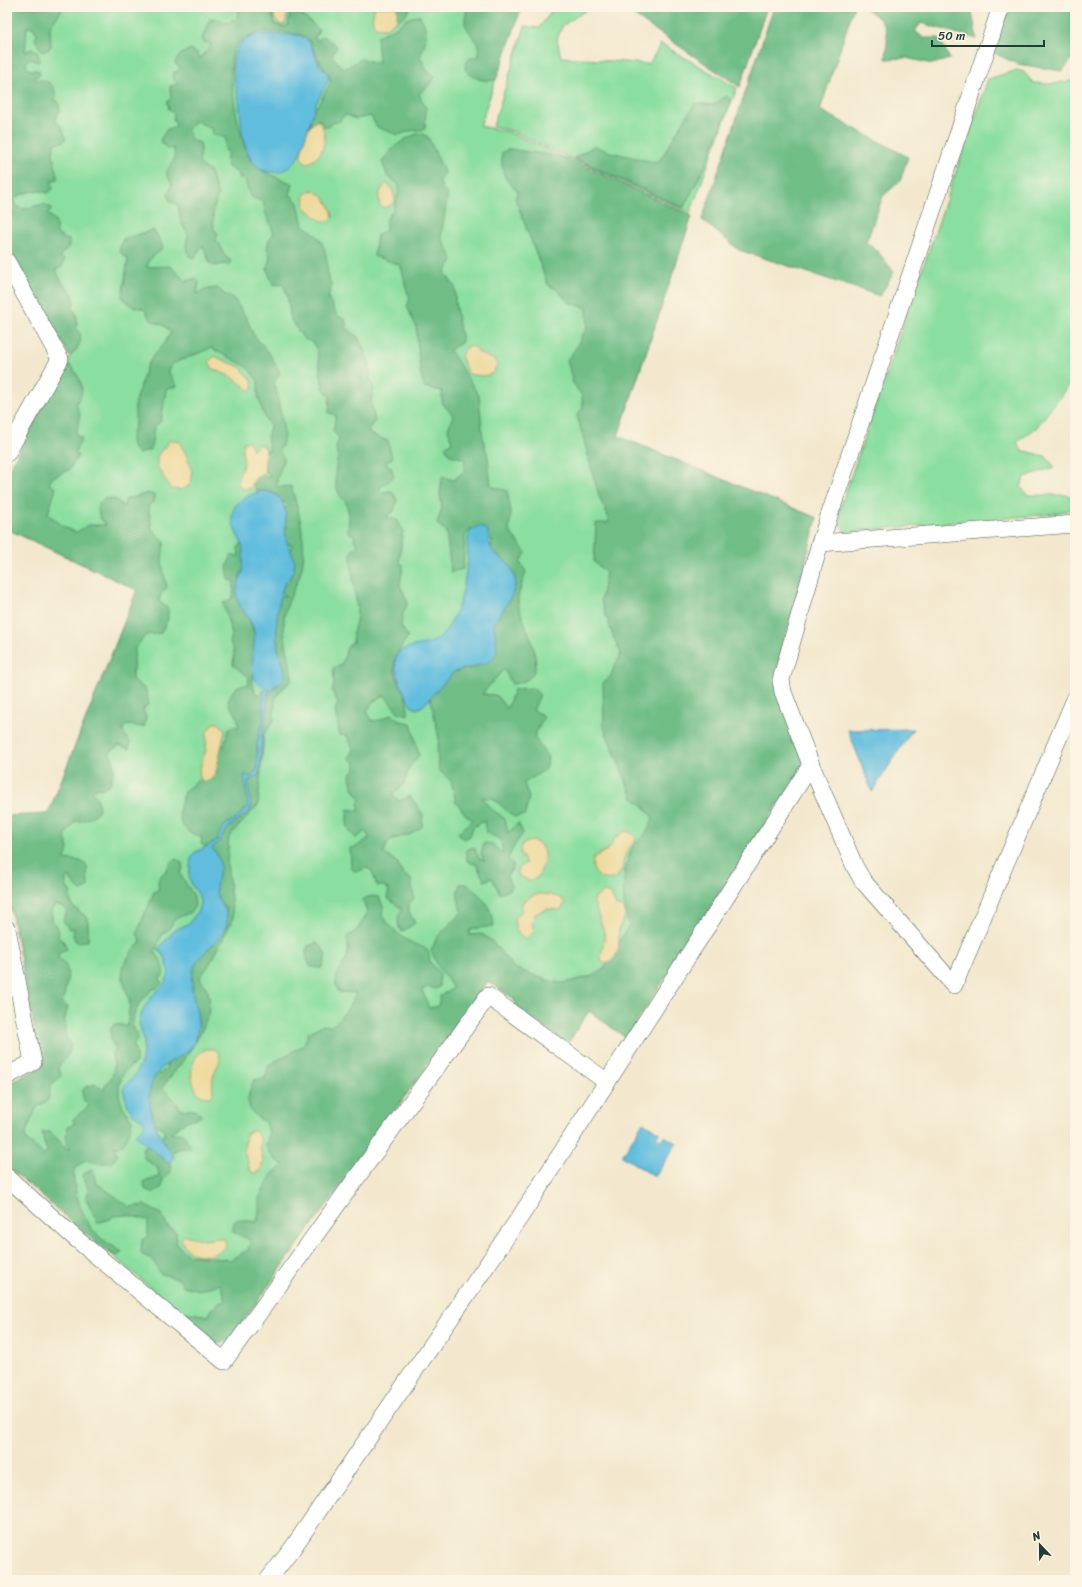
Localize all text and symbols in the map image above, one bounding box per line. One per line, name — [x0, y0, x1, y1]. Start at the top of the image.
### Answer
scale bar — [932, 22, 1044, 48]
text: 50 m — [938, 25, 965, 47]
north arrow — [1020, 1525, 1060, 1565]
text: N — [1028, 1526, 1044, 1547]

